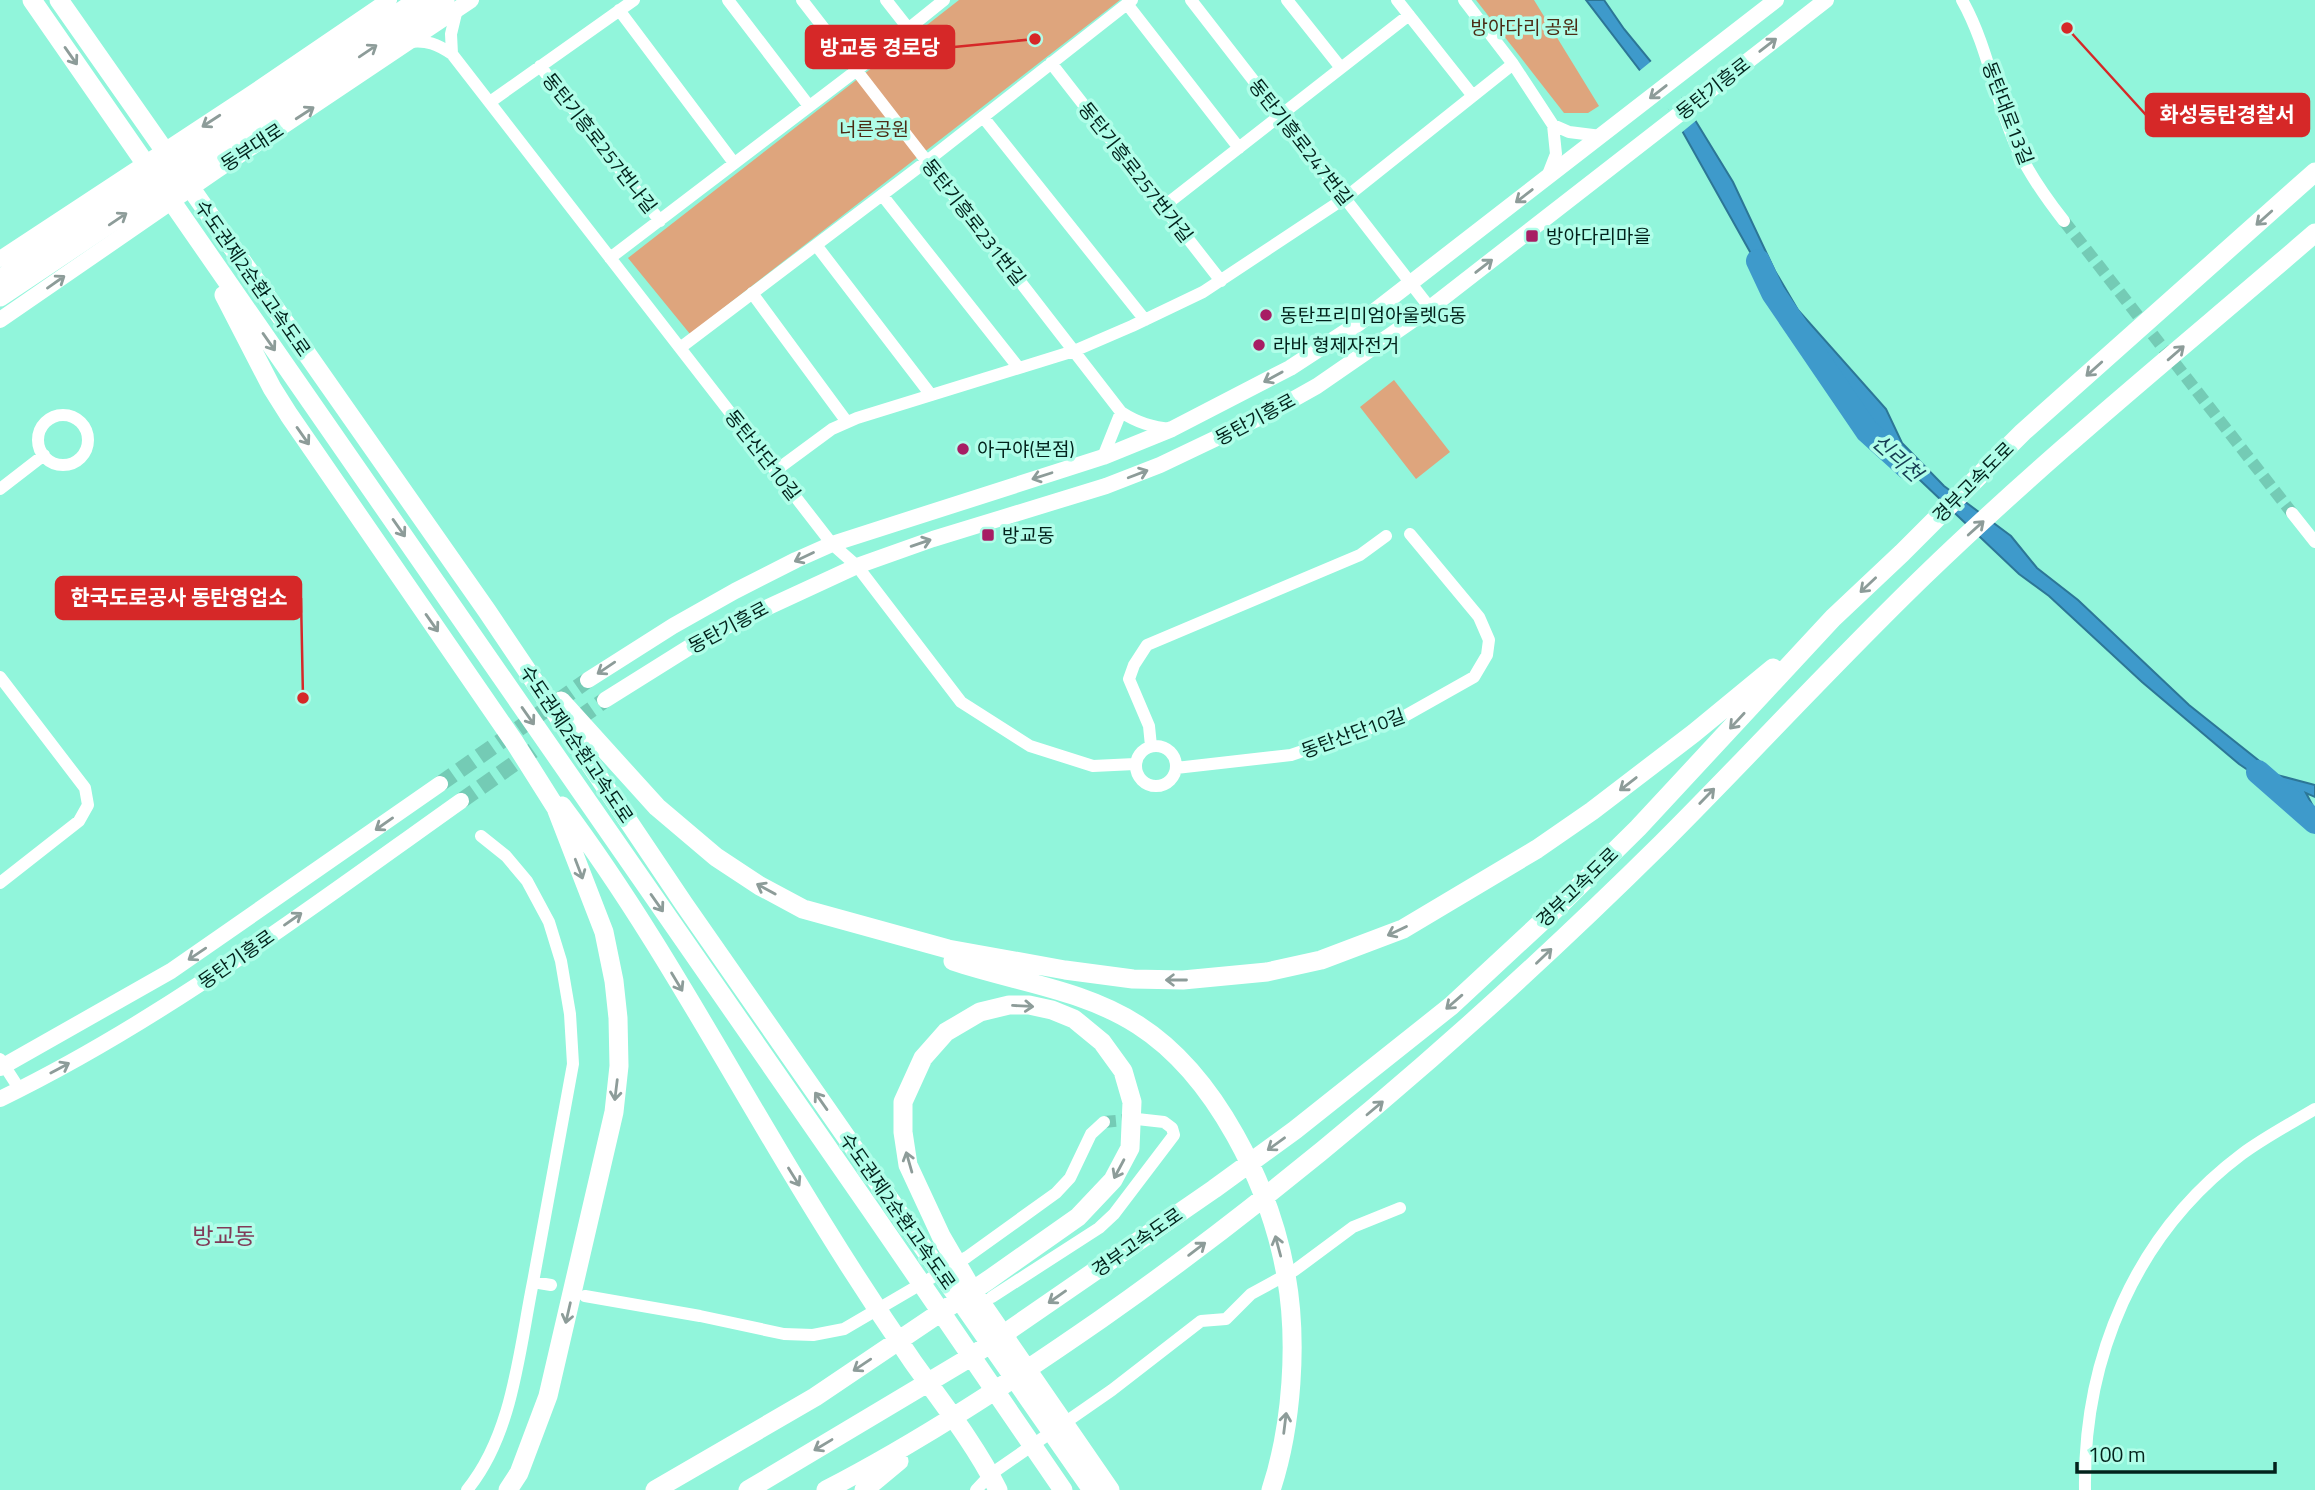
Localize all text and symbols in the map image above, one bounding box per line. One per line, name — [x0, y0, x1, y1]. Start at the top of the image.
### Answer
park label: 방아다리 공원 — [1470, 12, 1580, 41]
callout: 방교동 경로당 — [806, 26, 954, 68]
text: 방교동 경로당 — [820, 31, 940, 63]
one-way arrow — [1759, 38, 1777, 53]
one-way arrow — [358, 44, 378, 58]
one-way arrow — [64, 46, 78, 65]
street label: 동탄기흥로 — [1669, 49, 1756, 126]
street label: 동탄대로13길 — [1975, 57, 2041, 169]
street label: 동탄기흥로257번나길 — [536, 66, 665, 219]
street label: 동탄기흥로247번길 — [1242, 72, 1360, 211]
one-way arrow — [1649, 85, 1667, 100]
callout: 화성동탄경찰서 — [2146, 94, 2309, 136]
street label: 동탄기흥로257번가길 — [1072, 95, 1201, 248]
text: 화성동탄경찰서 — [2159, 98, 2295, 130]
one-way arrow — [295, 105, 314, 120]
one-way arrow — [202, 114, 221, 128]
park label: 너른공원 — [839, 114, 909, 143]
street label: 동부대로 — [215, 115, 289, 178]
street label: 동탄기흥로231번길 — [915, 152, 1033, 291]
one-way arrow — [1515, 188, 1534, 203]
street label: 수도권제2순환고속도로 — [188, 193, 318, 362]
one-way arrow — [2256, 209, 2273, 226]
one-way arrow — [108, 212, 128, 226]
place label: 방아다리마을 — [1546, 221, 1651, 250]
marker: 방아다리마을 — [1524, 228, 1540, 244]
one-way arrow — [1474, 259, 1493, 274]
one-way arrow — [46, 275, 65, 289]
place label: 동탄프리미엄아울렛G동 — [1280, 300, 1467, 329]
marker: 동탄프리미엄아울렛G동 — [1258, 307, 1274, 323]
place label: 라바 형제자전거 — [1273, 330, 1400, 359]
one-way arrow — [262, 332, 276, 351]
marker: 라바 형제자전거 — [1251, 337, 1267, 353]
one-way arrow — [2166, 345, 2184, 361]
one-way arrow — [2086, 361, 2104, 377]
one-way arrow — [1264, 370, 1284, 384]
street label: 동탄기흥로 — [1209, 385, 1300, 452]
street label: 동탄산단10길 — [719, 403, 808, 506]
one-way arrow — [296, 425, 310, 445]
water label: 신리천 — [1865, 426, 1932, 490]
place label: 아구야(본점) — [977, 434, 1074, 463]
street label: 경부고속도로 — [1925, 434, 2020, 529]
marker: 아구야(본점) — [955, 441, 971, 457]
one-way arrow — [1126, 466, 1148, 479]
one-way arrow — [1032, 471, 1054, 484]
one-way arrow — [392, 518, 406, 538]
place label: 방교동 — [1002, 520, 1054, 549]
one-way arrow — [1967, 520, 1984, 537]
marker: 방교동 — [980, 527, 996, 543]
one-way arrow — [910, 536, 932, 548]
one-way arrow — [794, 551, 815, 564]
callout: 한국도로공사 동탄영업소 — [56, 577, 301, 619]
one-way arrow — [1859, 577, 1877, 593]
text: 한국도로공사 동탄영업소 — [70, 581, 288, 613]
street label: 동탄기흥로 — [682, 593, 773, 660]
one-way arrow — [425, 613, 439, 632]
street label: 수도권제2순환고속도로 — [514, 659, 641, 829]
one-way arrow — [597, 661, 616, 676]
street label: 동탄산단10길 — [1297, 700, 1409, 765]
one-way arrow — [521, 706, 535, 725]
one-way arrow — [1728, 712, 1745, 729]
one-way arrow — [1619, 776, 1638, 791]
one-way arrow — [1698, 788, 1715, 805]
one-way arrow — [375, 817, 394, 831]
street label: 경부고속도로 — [1529, 840, 1624, 934]
one-way arrow — [573, 858, 586, 879]
one-way arrow — [756, 882, 777, 895]
one-way arrow — [650, 893, 664, 912]
one-way arrow — [283, 912, 302, 926]
street label: 동탄기흥로 — [192, 922, 280, 996]
one-way arrow — [1387, 925, 1408, 938]
one-way arrow — [188, 946, 207, 961]
one-way arrow — [1535, 947, 1552, 964]
one-way arrow — [670, 971, 684, 991]
one-way arrow — [1165, 973, 1188, 987]
one-way arrow — [1446, 994, 1463, 1011]
one-way arrow — [1011, 999, 1034, 1012]
one-way arrow — [50, 1061, 70, 1075]
one-way arrow — [610, 1078, 623, 1101]
one-way arrow — [814, 1092, 828, 1111]
one-way arrow — [1366, 1100, 1384, 1116]
street label: 수도권제2순환고속도로 — [833, 1126, 963, 1295]
one-way arrow — [1266, 1136, 1285, 1151]
one-way arrow — [902, 1152, 915, 1174]
one-way arrow — [1111, 1158, 1125, 1179]
one-way arrow — [787, 1167, 801, 1187]
street label: 경부고속도로 — [1085, 1200, 1188, 1284]
district label: 방교동 — [192, 1218, 256, 1253]
one-way arrow — [1271, 1235, 1284, 1258]
one-way arrow — [1187, 1241, 1205, 1256]
one-way arrow — [1048, 1290, 1067, 1304]
one-way arrow — [561, 1301, 574, 1324]
one-way arrow — [853, 1358, 872, 1373]
one-way arrow — [1279, 1413, 1292, 1435]
scale bar — [2077, 1430, 2275, 1474]
one-way arrow — [814, 1438, 834, 1452]
text: 100 m — [2088, 1438, 2145, 1470]

